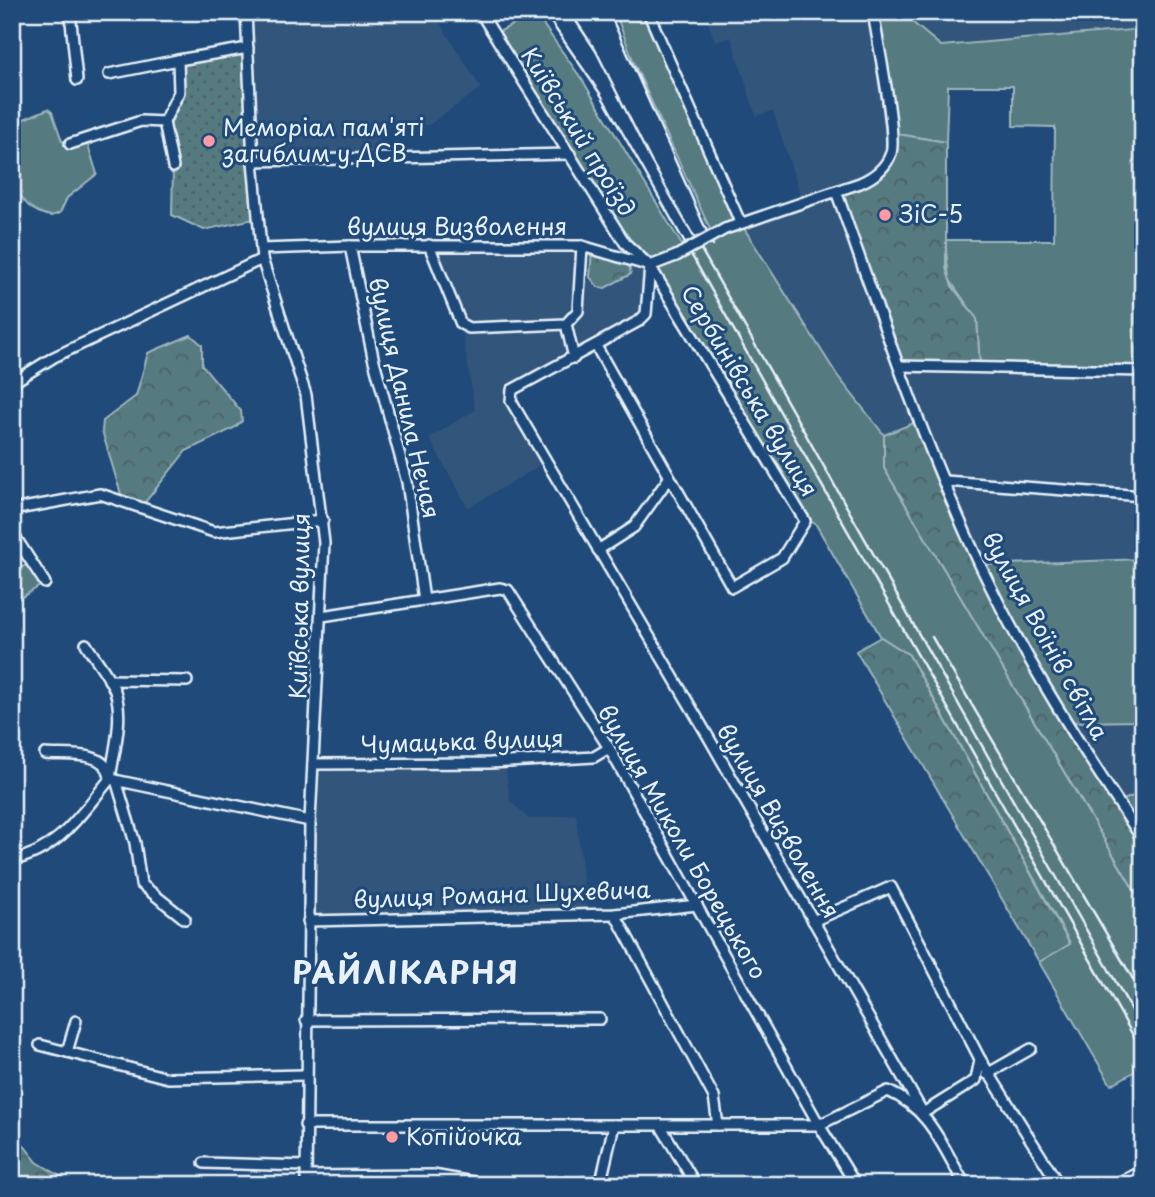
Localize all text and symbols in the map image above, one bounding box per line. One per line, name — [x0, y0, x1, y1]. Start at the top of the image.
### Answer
street label: Київський проїзд — [513, 40, 645, 222]
place label: Меморіал пам'яті загиблим у ДСВ — [222, 109, 425, 170]
marker: Меморіал пам'яті загиблим у ДСВ — [201, 133, 217, 149]
place label: ЗіС-5 — [899, 196, 963, 231]
marker: ЗіС-5 — [877, 207, 893, 223]
street label: вулиця Визволення — [347, 208, 567, 243]
street label: вулиця Данила Нечая — [361, 274, 450, 522]
street label: Сербинівська вулиця — [673, 278, 828, 503]
street label: Київська вулиця — [279, 513, 318, 699]
street label: вулиця Воїнів світла — [974, 525, 1118, 746]
street label: вулиця Миколи Борецького — [590, 697, 777, 985]
street label: вулиця Визволення — [709, 716, 850, 924]
street label: Чумацька вулиця — [360, 719, 564, 762]
street label: вулиця Романа Шухевича — [353, 871, 652, 916]
district label: РАЙЛІКАРНЯ — [292, 949, 520, 994]
place label: Копійочка — [406, 1118, 522, 1153]
marker: Копійочка — [384, 1129, 400, 1145]

